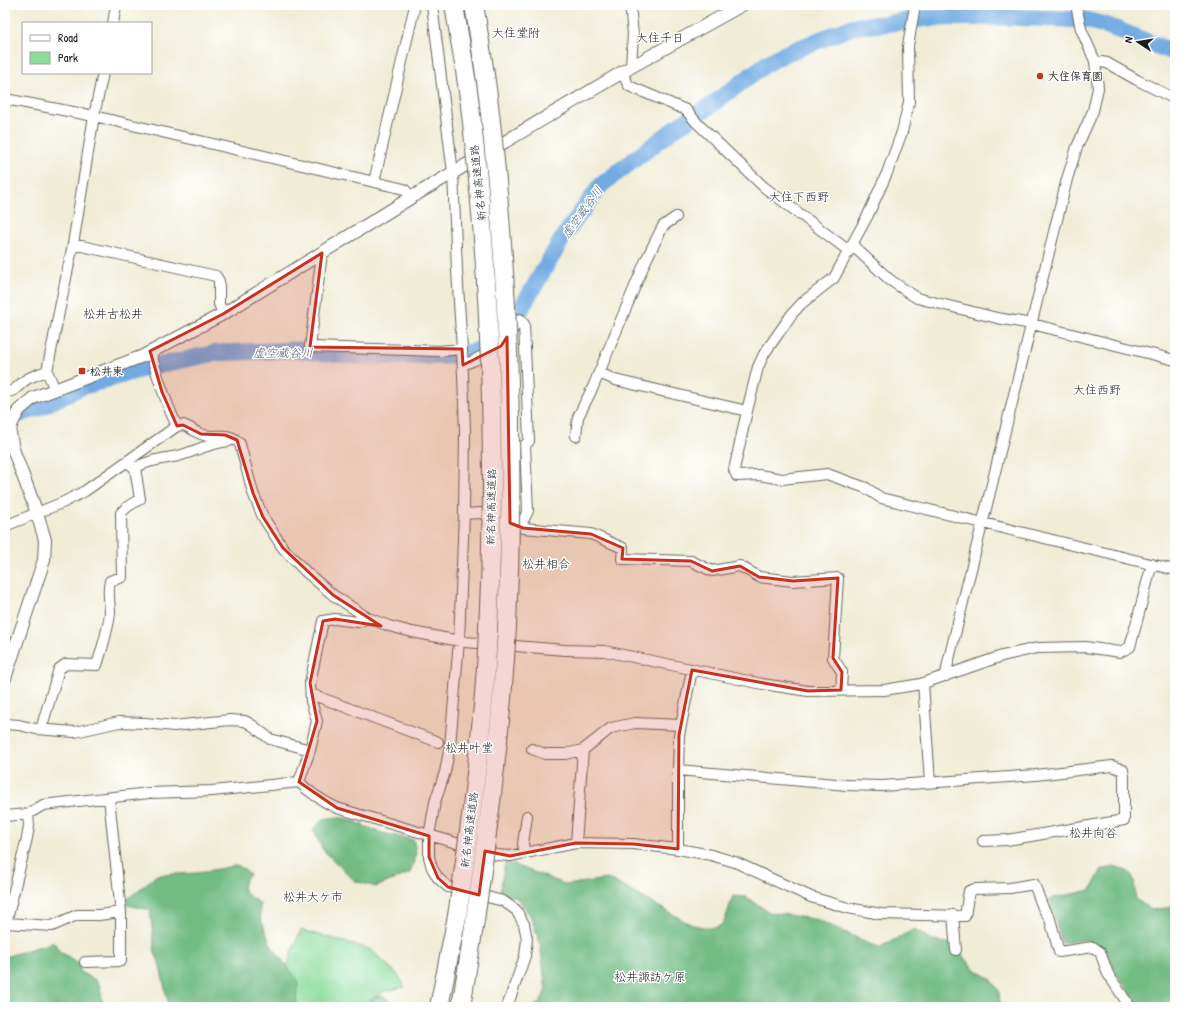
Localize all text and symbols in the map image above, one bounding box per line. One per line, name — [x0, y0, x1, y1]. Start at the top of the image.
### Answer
legend — [22, 22, 152, 74]
north arrow — [1118, 22, 1158, 62]
district label: 大住堂附 — [492, 24, 540, 41]
text: Road — [58, 29, 78, 46]
district label: 大住千日 — [636, 29, 684, 46]
text: N — [1121, 35, 1136, 44]
text: Park — [58, 49, 78, 66]
place label: 大住保育園 — [1048, 69, 1103, 83]
marker: 大住保育園 — [1035, 71, 1045, 81]
street label: 新名神高速道路 — [467, 144, 489, 222]
water label: 虚空蔵谷川 — [557, 183, 607, 241]
district label: 大住下西野 — [769, 188, 829, 205]
district label: 松井古松井 — [83, 305, 143, 322]
water label: 虚空蔵谷川 — [253, 344, 313, 361]
place label: 松井東 — [90, 364, 123, 378]
marker: 松井東 — [77, 366, 87, 376]
district label: 大住西野 — [1073, 381, 1121, 398]
street label: 新名神高速道路 — [483, 468, 499, 546]
district label: 松井相合 — [522, 555, 570, 572]
district label: 松井叶堂 — [445, 739, 493, 756]
street label: 新名神高速道路 — [457, 791, 481, 869]
district label: 松井向谷 — [1069, 824, 1117, 841]
district label: 松井大ケ市 — [283, 888, 343, 905]
district label: 松井諏訪ケ原 — [614, 968, 686, 985]

